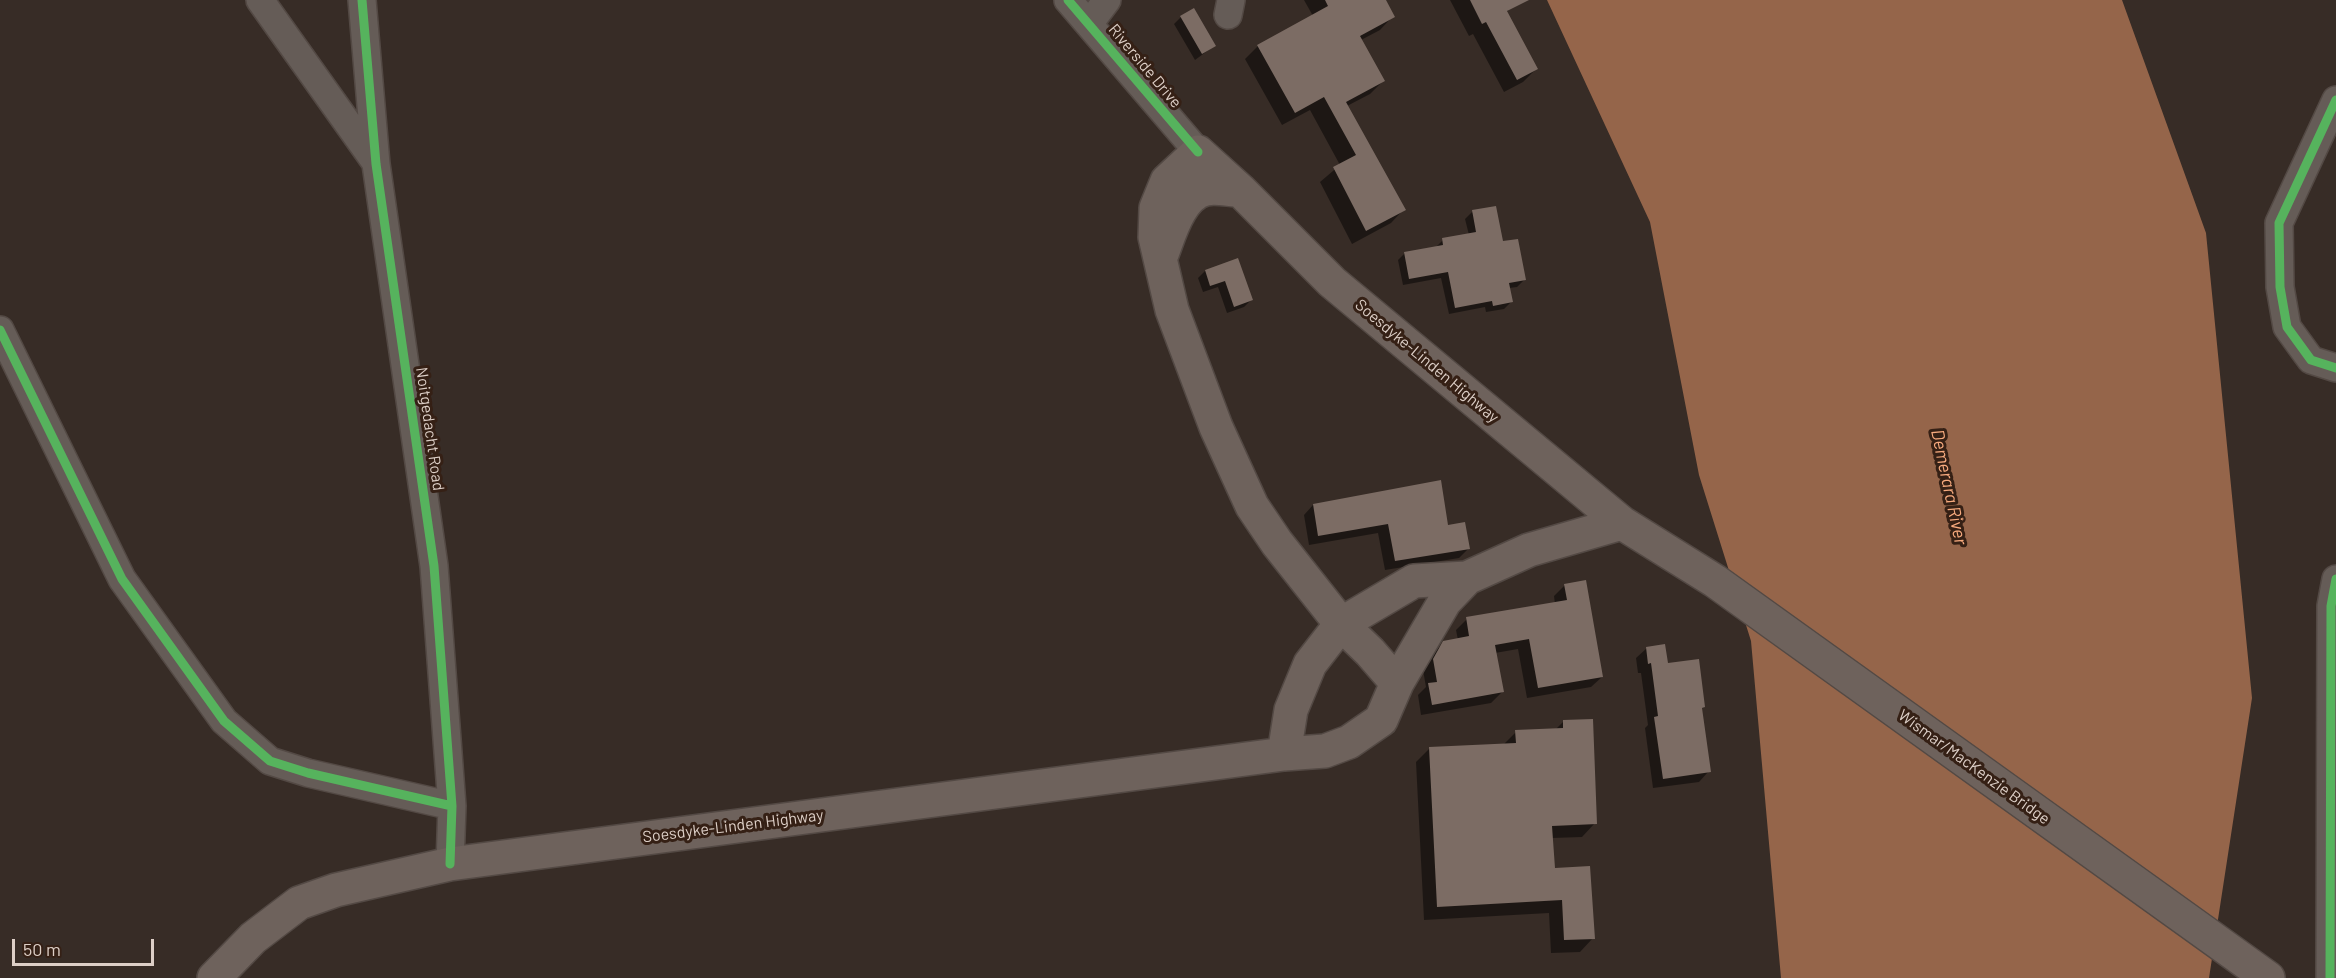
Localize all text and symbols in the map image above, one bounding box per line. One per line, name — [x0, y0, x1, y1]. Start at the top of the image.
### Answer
street label: Riverside Drive — [1104, 20, 1186, 112]
street label: Soesdyke-Linden Highway — [1351, 295, 1503, 427]
street label: Noitgedacht Road — [412, 366, 448, 492]
water label: Demerara River — [1926, 427, 1972, 547]
street label: Wismar/MacKenzie Bridge — [1894, 706, 2054, 828]
street label: Soesdyke-Linden Highway — [642, 805, 824, 847]
scale bar — [15, 927, 158, 965]
text: 50 m — [23, 938, 61, 960]

